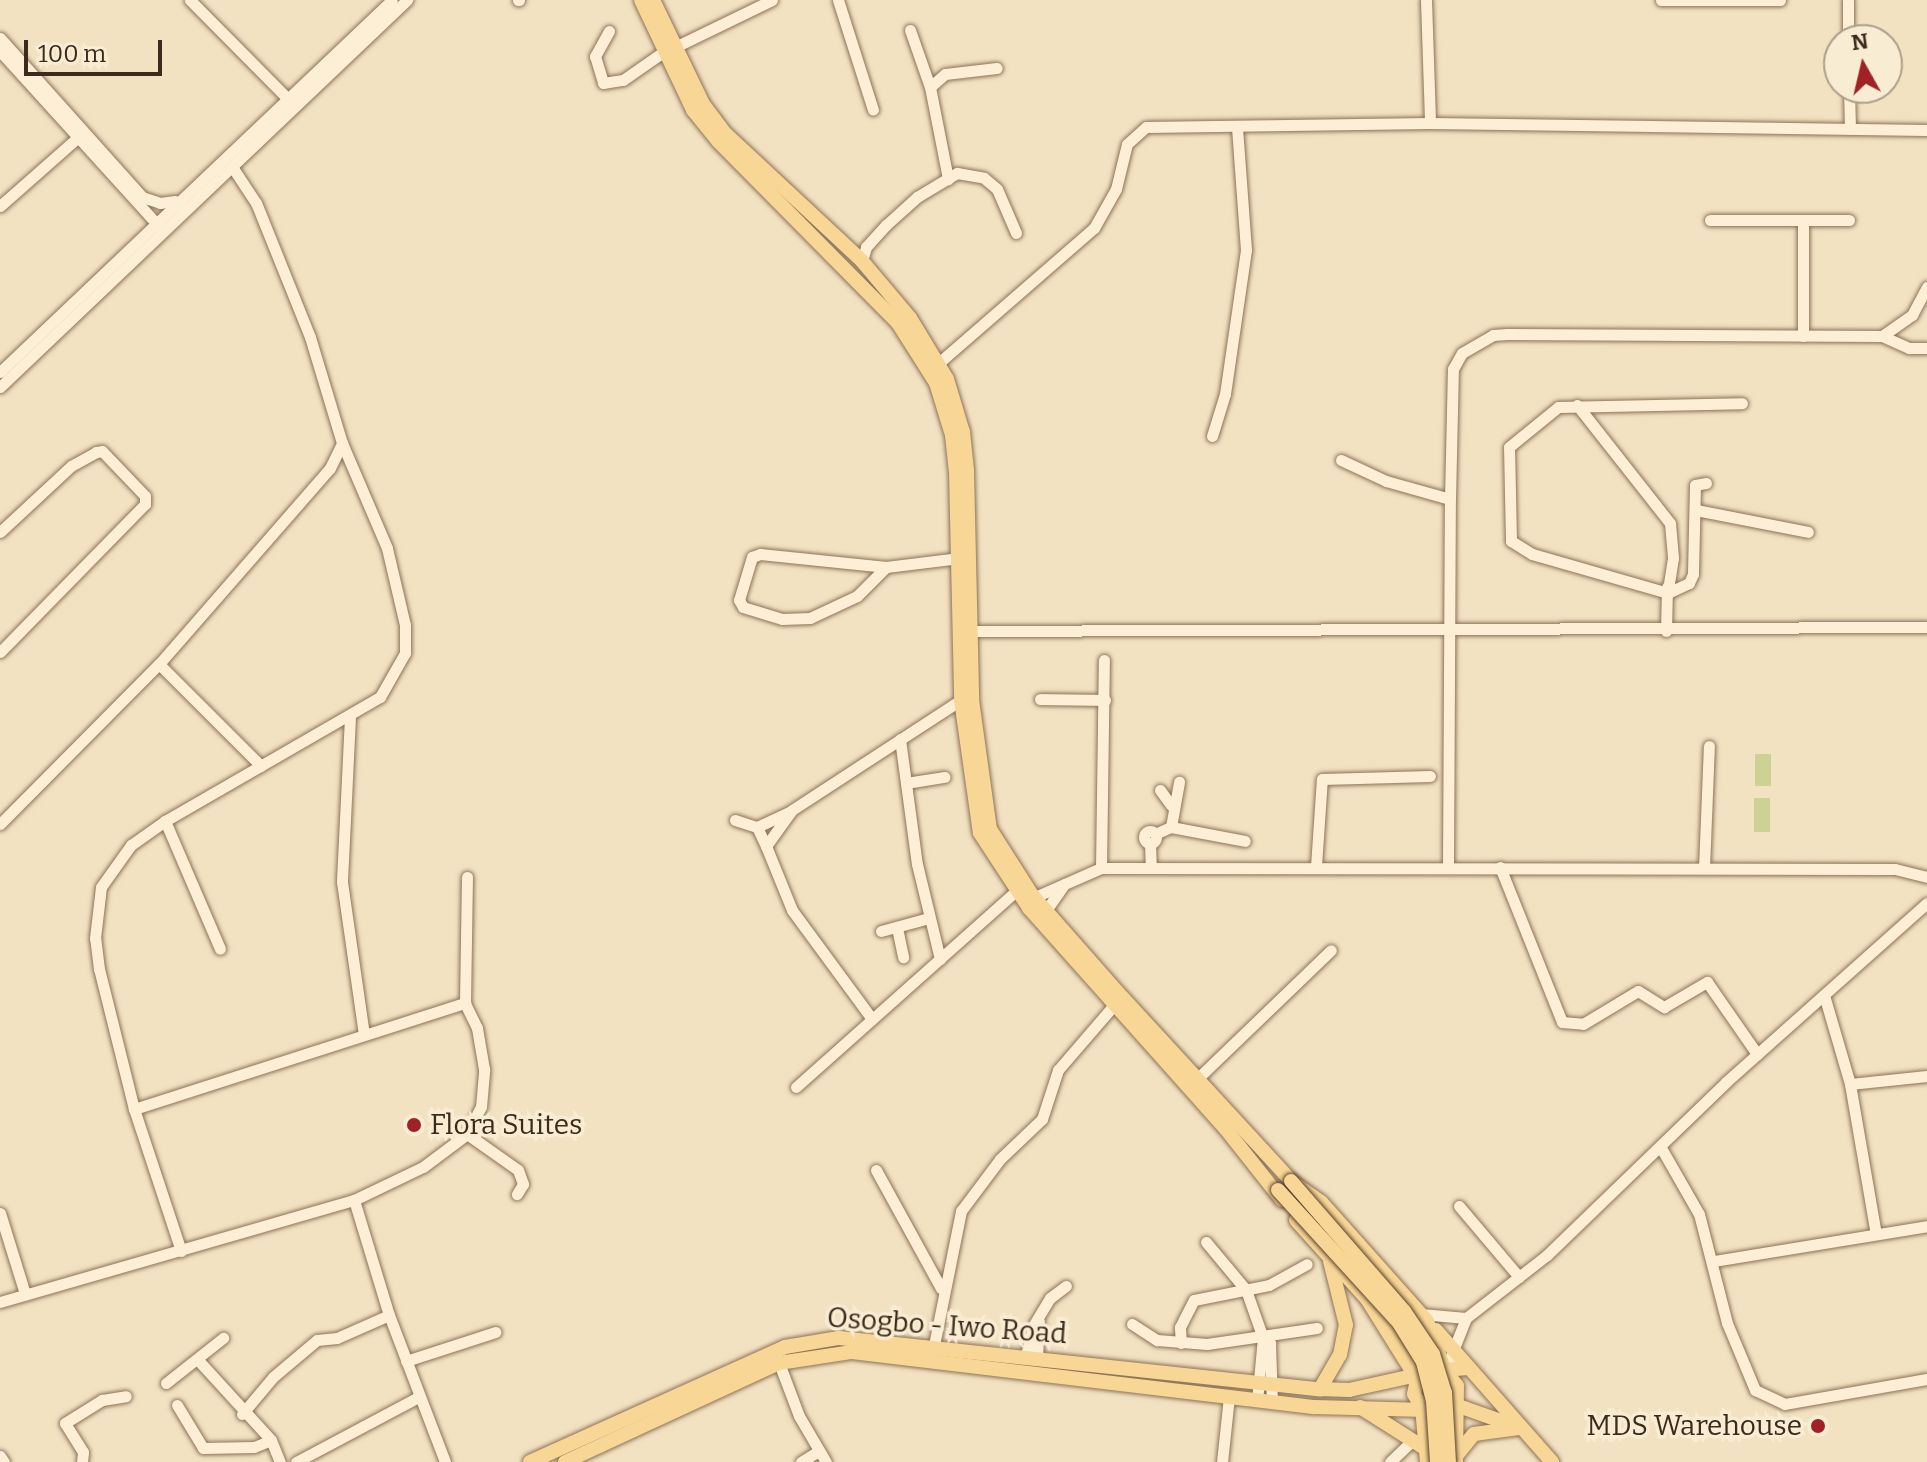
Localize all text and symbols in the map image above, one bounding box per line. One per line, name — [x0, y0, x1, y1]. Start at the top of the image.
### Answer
scale bar — [28, 24, 166, 74]
north arrow — [1823, 24, 1903, 104]
text: N — [1850, 27, 1870, 56]
text: 100 m — [38, 40, 106, 68]
place label: Flora Suites — [430, 1108, 582, 1142]
marker: Flora Suites — [405, 1116, 423, 1134]
street label: Osogbo - Iwo Road — [826, 1301, 1068, 1351]
place label: MDS Warehouse — [1587, 1409, 1802, 1443]
marker: MDS Warehouse — [1809, 1417, 1827, 1435]

